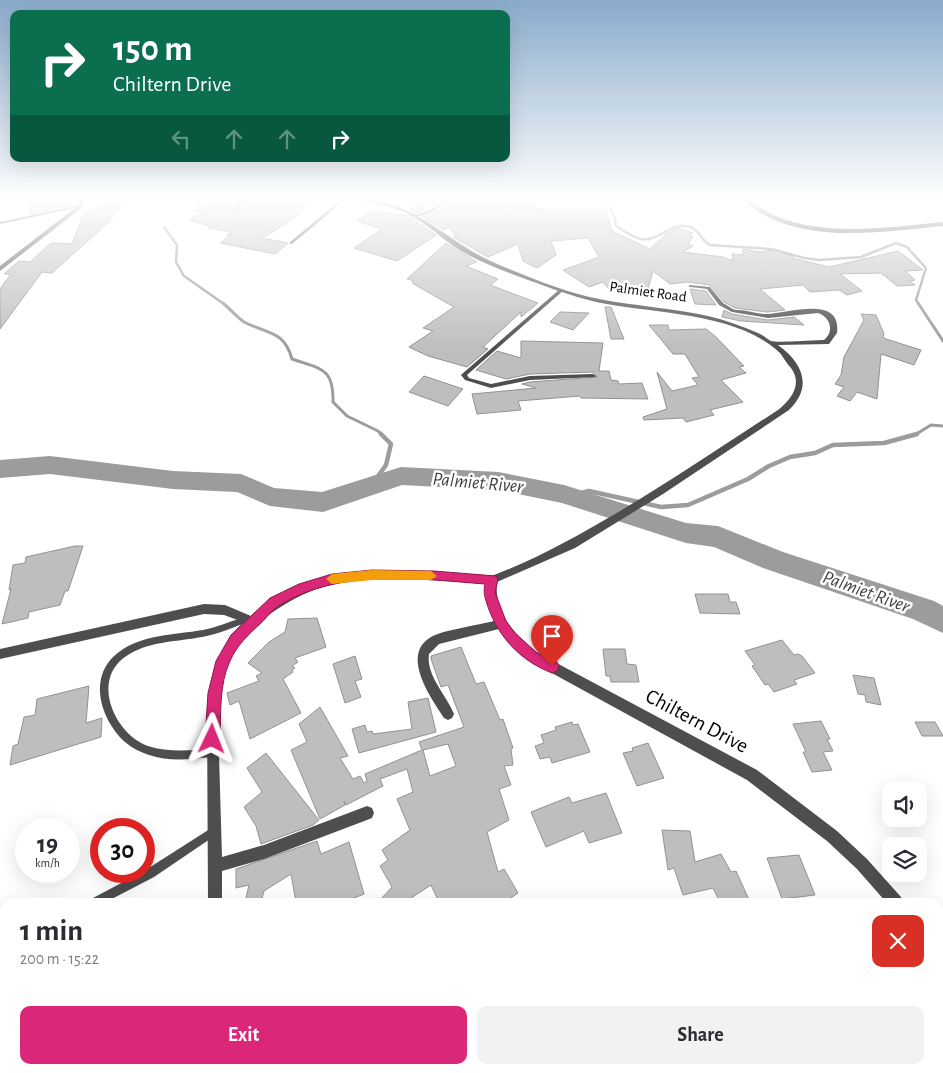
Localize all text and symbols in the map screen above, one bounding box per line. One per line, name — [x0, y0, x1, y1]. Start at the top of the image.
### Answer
icon: right — [30, 30, 95, 95]
text: 150 m — [113, 32, 193, 67]
text: Chiltern Drive — [113, 73, 231, 95]
icon: left — [167, 125, 195, 153]
icon: ahead — [220, 125, 248, 153]
icon: ahead — [273, 125, 301, 153]
icon: right — [326, 125, 354, 153]
street label: Palmiet Road — [608, 279, 688, 305]
water label: Palmiet River — [432, 470, 525, 496]
water label: Palmiet River — [820, 568, 913, 617]
pin — [531, 615, 573, 666]
icon: arrive — [538, 622, 566, 650]
street label: Chiltern Drive — [642, 685, 752, 757]
position arrow — [185, 712, 237, 764]
map controls — [882, 782, 927, 882]
button: sound — [882, 782, 927, 827]
speed limit sign: 30 — [90, 818, 155, 883]
text: 19 — [37, 832, 58, 857]
button: layers — [882, 837, 927, 882]
text: km/h — [35, 857, 60, 869]
button: close — [872, 915, 924, 967]
text: 1 min — [20, 916, 83, 946]
text: 200 m · 15:22 — [20, 951, 99, 967]
button: Exit — [20, 1006, 467, 1064]
button: Share — [477, 1006, 924, 1064]

